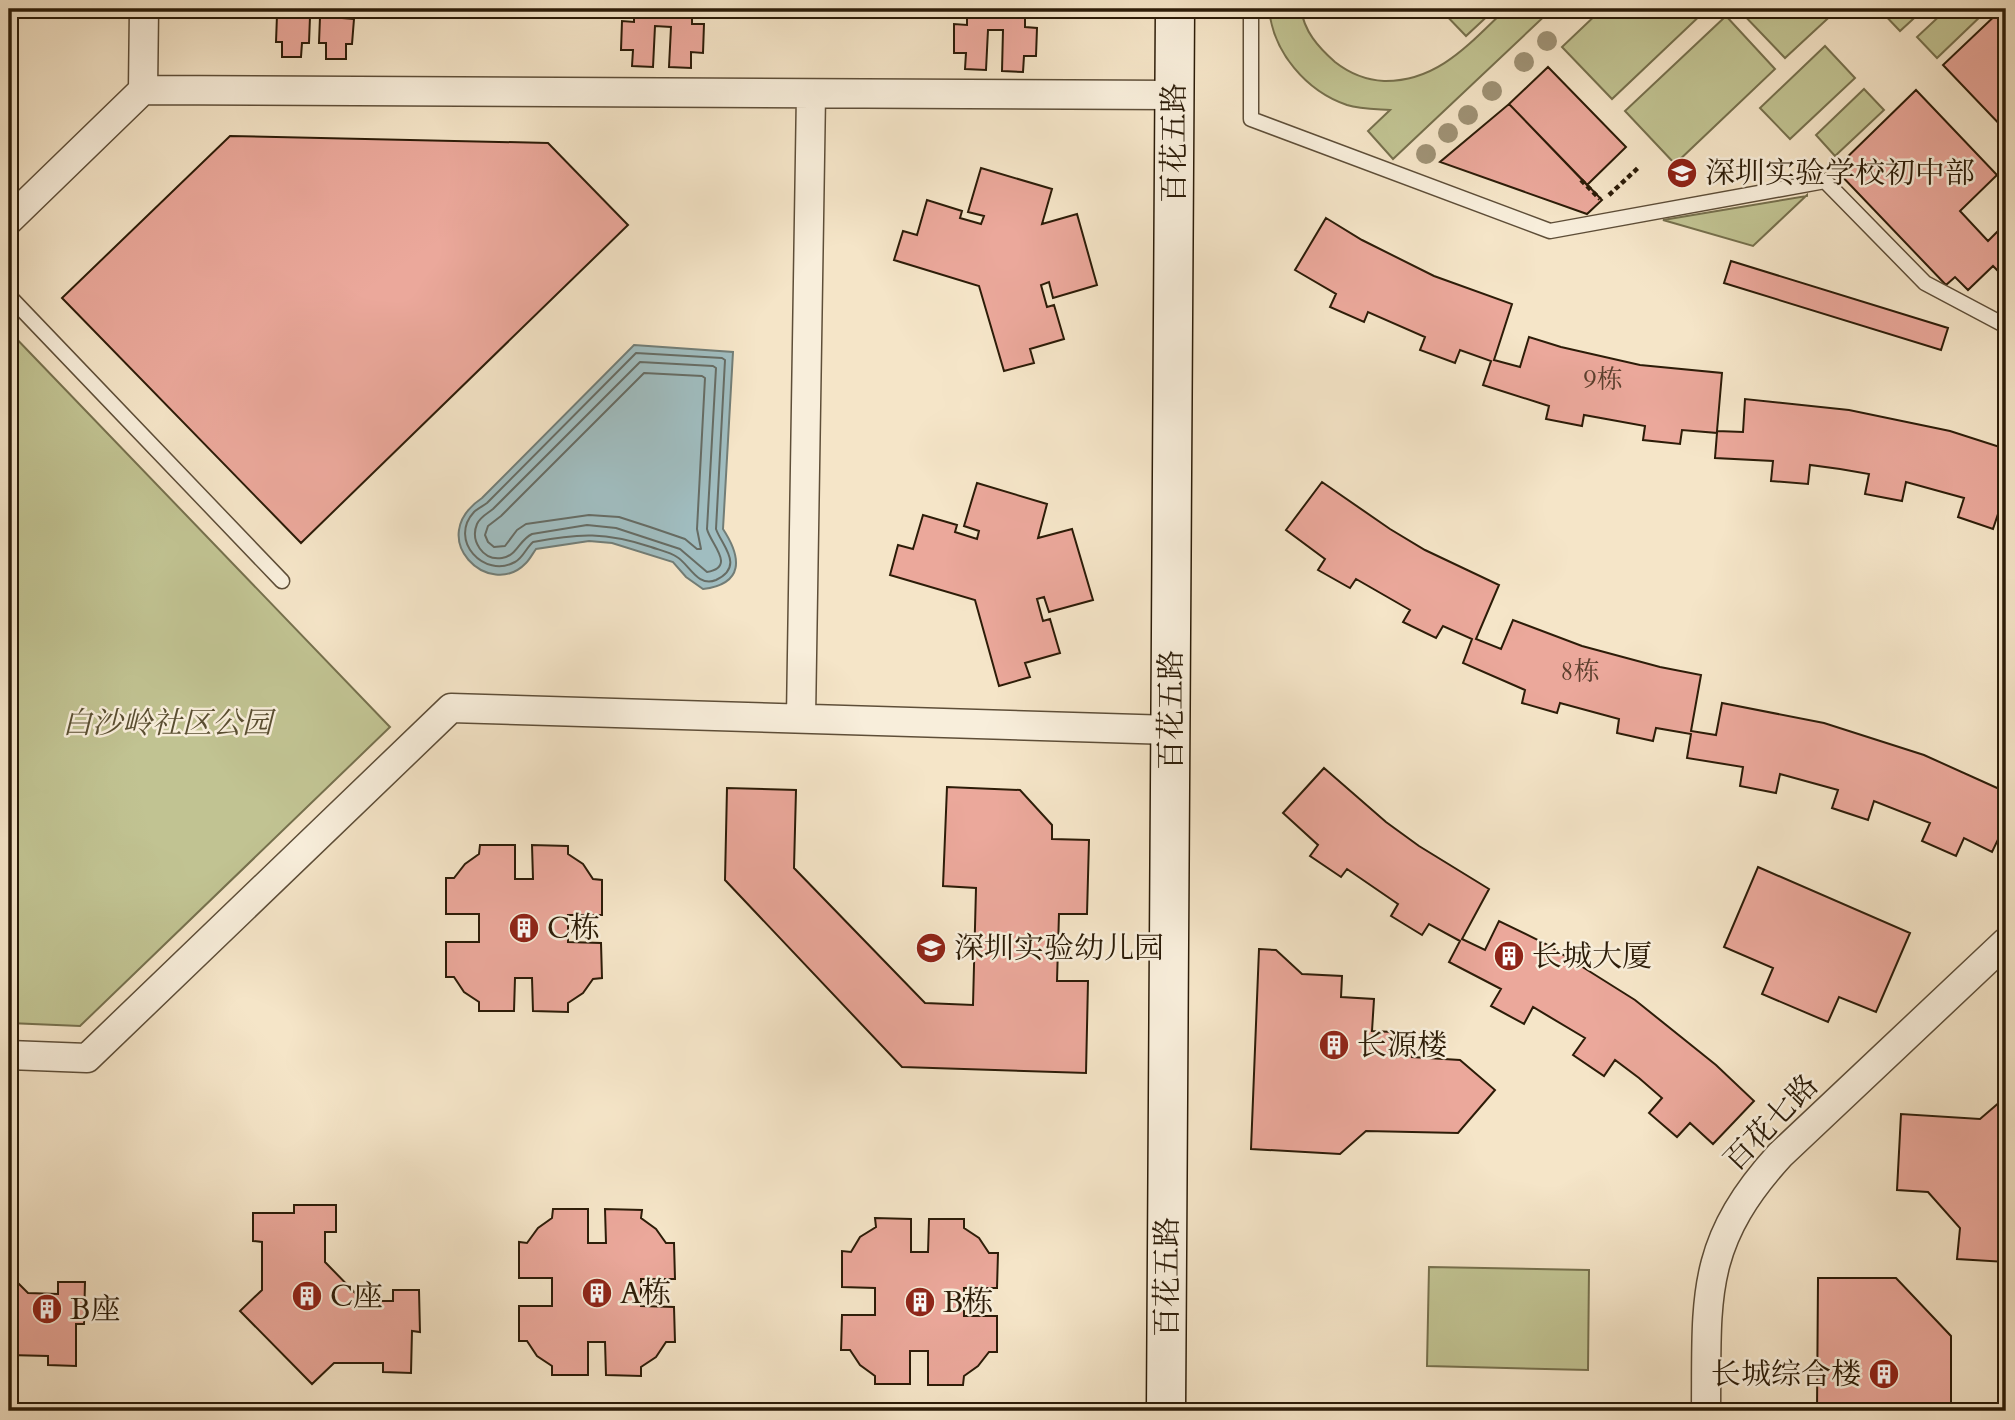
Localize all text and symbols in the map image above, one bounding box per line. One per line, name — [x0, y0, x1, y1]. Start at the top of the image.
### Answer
street label: 百花五路 — [1154, 83, 1195, 203]
place label: 深圳实验学校初中部 — [1705, 153, 1975, 194]
school or university icon: 深圳实验学校初中部 — [1665, 156, 1699, 190]
house number: 9栋 — [1583, 362, 1623, 397]
street label: 百花五路 — [1151, 650, 1192, 770]
house number: 8栋 — [1560, 654, 1600, 689]
park label: 白沙岭社区公园 — [62, 703, 276, 744]
place label: C栋 — [547, 908, 600, 949]
building icon: C栋 — [507, 911, 541, 945]
place label: 深圳实验幼儿园 — [954, 928, 1164, 969]
school or university icon: 深圳实验幼儿园 — [914, 931, 948, 965]
place label: 长城大厦 — [1532, 936, 1652, 977]
building icon: 长城大厦 — [1492, 939, 1526, 973]
place label: 长源楼 — [1357, 1025, 1447, 1066]
building icon: 长源楼 — [1317, 1028, 1351, 1062]
street label: 百花七路 — [1715, 1066, 1827, 1180]
street label: 百花五路 — [1147, 1217, 1188, 1337]
place label: A栋 — [620, 1273, 671, 1314]
place label: C座 — [330, 1276, 383, 1317]
building icon: A栋 — [580, 1276, 614, 1310]
building icon: C座 — [290, 1279, 324, 1313]
place label: B栋 — [943, 1282, 993, 1323]
building icon: B栋 — [903, 1285, 937, 1319]
place label: B座 — [70, 1289, 120, 1330]
building icon: B座 — [30, 1292, 64, 1326]
place label: 长城综合楼 — [1711, 1354, 1861, 1395]
building icon: 长城综合楼 — [1867, 1357, 1901, 1391]

